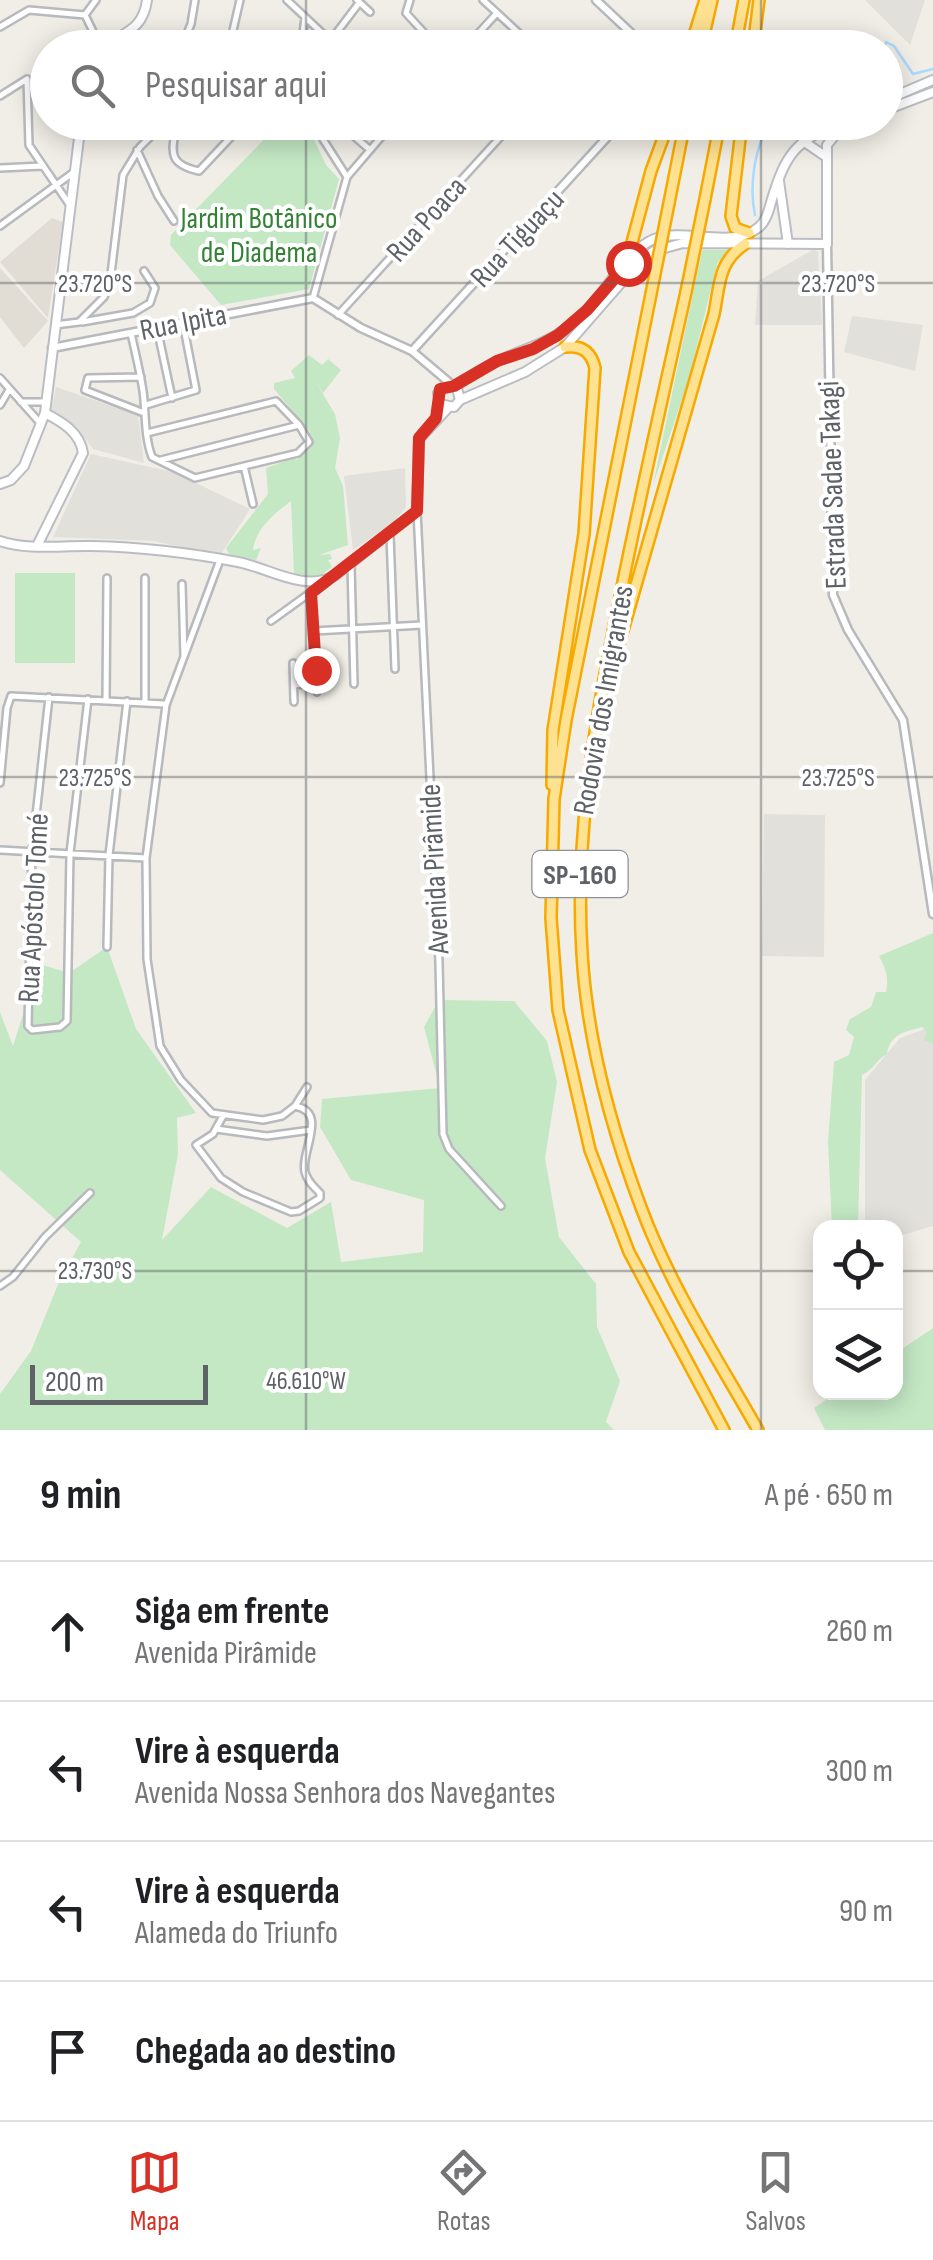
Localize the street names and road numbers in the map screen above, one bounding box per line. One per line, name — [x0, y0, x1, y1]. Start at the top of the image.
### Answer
street label: Rua Poaca — [379, 170, 474, 270]
street label: Rua Tiguaçu — [463, 182, 572, 295]
street label: Rua Ipita — [137, 297, 229, 349]
street label: Estrada Sadae Takagi — [811, 380, 855, 590]
street label: Rodovia dos Imigrantes — [566, 583, 642, 818]
street label: Avenida Pirâmide — [413, 783, 457, 956]
street label: Rua Apóstolo Tomé — [11, 812, 57, 1004]
road number: SP-160 — [532, 851, 628, 897]

